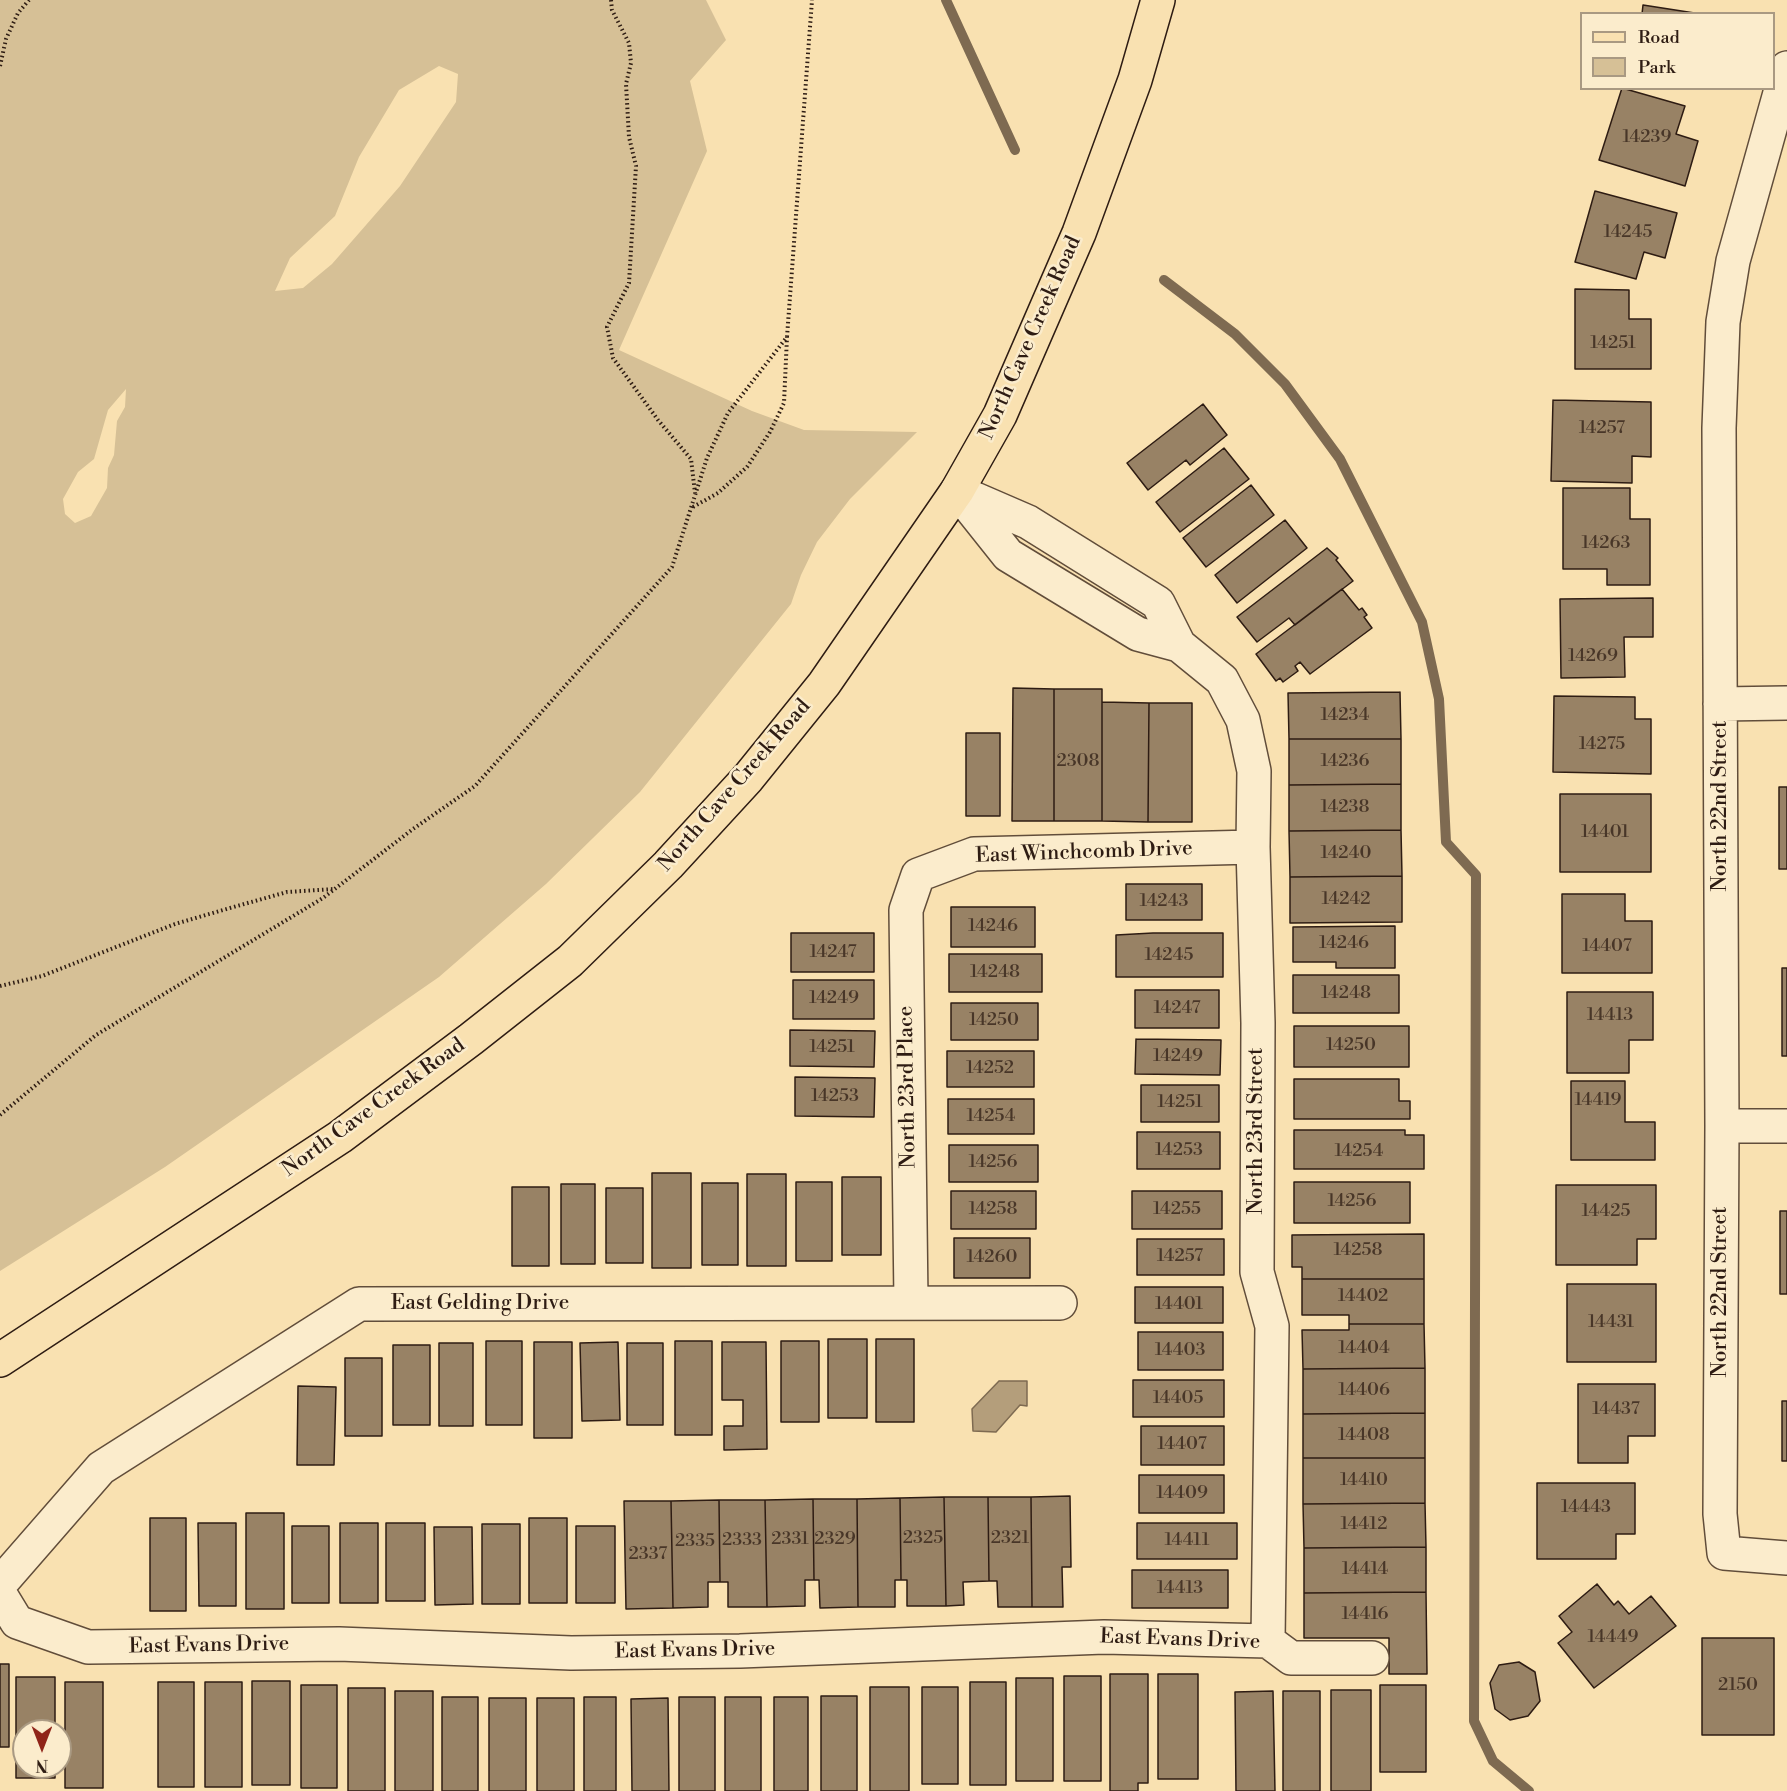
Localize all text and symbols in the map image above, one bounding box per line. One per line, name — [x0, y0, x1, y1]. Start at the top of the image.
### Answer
legend — [1580, 12, 1775, 90]
text: Road — [1638, 26, 1680, 49]
text: Park — [1638, 56, 1675, 79]
house number: 14239 — [1623, 127, 1671, 149]
house number: 14245 — [1604, 222, 1652, 244]
street label: North Cave Creek Road — [975, 232, 1087, 444]
house number: 14251 — [1590, 333, 1636, 355]
house number: 14257 — [1579, 418, 1625, 440]
house number: 14263 — [1582, 533, 1630, 555]
house number: 14269 — [1568, 646, 1618, 668]
street label: North Cave Creek Road — [653, 695, 817, 877]
house number: 14234 — [1321, 705, 1369, 727]
street label: North 22nd Street — [1708, 720, 1734, 892]
house number: 14275 — [1579, 734, 1625, 756]
house number: 2308 — [1056, 751, 1100, 773]
house number: 14236 — [1321, 751, 1369, 773]
house number: 14238 — [1321, 797, 1369, 819]
house number: 14401 — [1581, 822, 1629, 844]
street label: East Winchcomb Drive — [975, 837, 1193, 869]
house number: 14240 — [1321, 843, 1371, 865]
house number: 14242 — [1321, 889, 1371, 911]
house number: 14243 — [1140, 891, 1188, 913]
house number: 14246 — [968, 916, 1018, 938]
house number: 14246 — [1319, 933, 1369, 955]
house number: 14407 — [1582, 936, 1632, 958]
house number: 14247 — [809, 942, 857, 964]
house number: 14245 — [1145, 945, 1193, 967]
house number: 14248 — [970, 962, 1020, 984]
house number: 14248 — [1321, 983, 1371, 1005]
house number: 14249 — [809, 988, 859, 1010]
house number: 14247 — [1153, 998, 1201, 1020]
house number: 14413 — [1587, 1005, 1633, 1027]
street label: North 23rd Place — [894, 1006, 922, 1168]
house number: 14250 — [969, 1010, 1019, 1032]
street label: North Cave Creek Road — [278, 1033, 470, 1183]
house number: 14250 — [1326, 1035, 1376, 1057]
house number: 14251 — [809, 1037, 855, 1059]
house number: 14249 — [1153, 1046, 1203, 1068]
street label: North 23rd Street — [1244, 1047, 1270, 1215]
house number: 14252 — [966, 1058, 1014, 1080]
house number: 14253 — [811, 1086, 859, 1108]
house number: 14419 — [1575, 1090, 1621, 1112]
house number: 14251 — [1157, 1092, 1203, 1114]
house number: 14254 — [967, 1106, 1015, 1128]
house number: 14253 — [1155, 1140, 1203, 1162]
house number: 14254 — [1335, 1141, 1383, 1163]
house number: 14256 — [969, 1152, 1017, 1174]
house number: 14256 — [1328, 1191, 1376, 1213]
house number: 14258 — [969, 1199, 1017, 1221]
house number: 14255 — [1153, 1199, 1201, 1221]
house number: 14425 — [1582, 1201, 1630, 1223]
street label: North 22nd Street — [1708, 1206, 1734, 1378]
house number: 14258 — [1334, 1240, 1382, 1262]
house number: 14257 — [1157, 1246, 1203, 1268]
house number: 14260 — [967, 1247, 1017, 1269]
house number: 14402 — [1338, 1286, 1388, 1308]
street label: East Gelding Drive — [391, 1291, 569, 1317]
house number: 14401 — [1155, 1294, 1203, 1316]
house number: 14431 — [1588, 1312, 1634, 1334]
house number: 14404 — [1338, 1338, 1390, 1360]
house number: 14403 — [1155, 1340, 1205, 1362]
house number: 14406 — [1338, 1380, 1390, 1402]
house number: 14405 — [1153, 1388, 1203, 1410]
house number: 14437 — [1592, 1399, 1640, 1421]
house number: 14408 — [1338, 1425, 1390, 1447]
house number: 14407 — [1157, 1434, 1207, 1456]
house number: 14410 — [1340, 1470, 1388, 1492]
house number: 14409 — [1156, 1483, 1208, 1505]
house number: 14443 — [1561, 1497, 1611, 1519]
house number: 14412 — [1340, 1514, 1388, 1536]
house number: 2325 — [903, 1528, 943, 1550]
house number: 2321 — [991, 1528, 1029, 1550]
house number: 2331 — [771, 1529, 809, 1551]
house number: 2329 — [814, 1529, 856, 1551]
house number: 2333 — [722, 1530, 762, 1552]
house number: 14411 — [1165, 1530, 1209, 1552]
house number: 2335 — [675, 1531, 715, 1553]
house number: 2337 — [629, 1544, 667, 1566]
house number: 14414 — [1342, 1559, 1388, 1581]
house number: 14413 — [1157, 1578, 1203, 1600]
house number: 14416 — [1342, 1604, 1388, 1626]
street label: East Evans Drive — [1099, 1625, 1261, 1655]
house number: 14449 — [1588, 1627, 1638, 1649]
street label: East Evans Drive — [128, 1632, 290, 1660]
street label: East Evans Drive — [614, 1637, 776, 1665]
house number: 2150 — [1718, 1675, 1758, 1697]
north arrow — [12, 1719, 72, 1779]
text: N — [36, 1755, 48, 1775]

